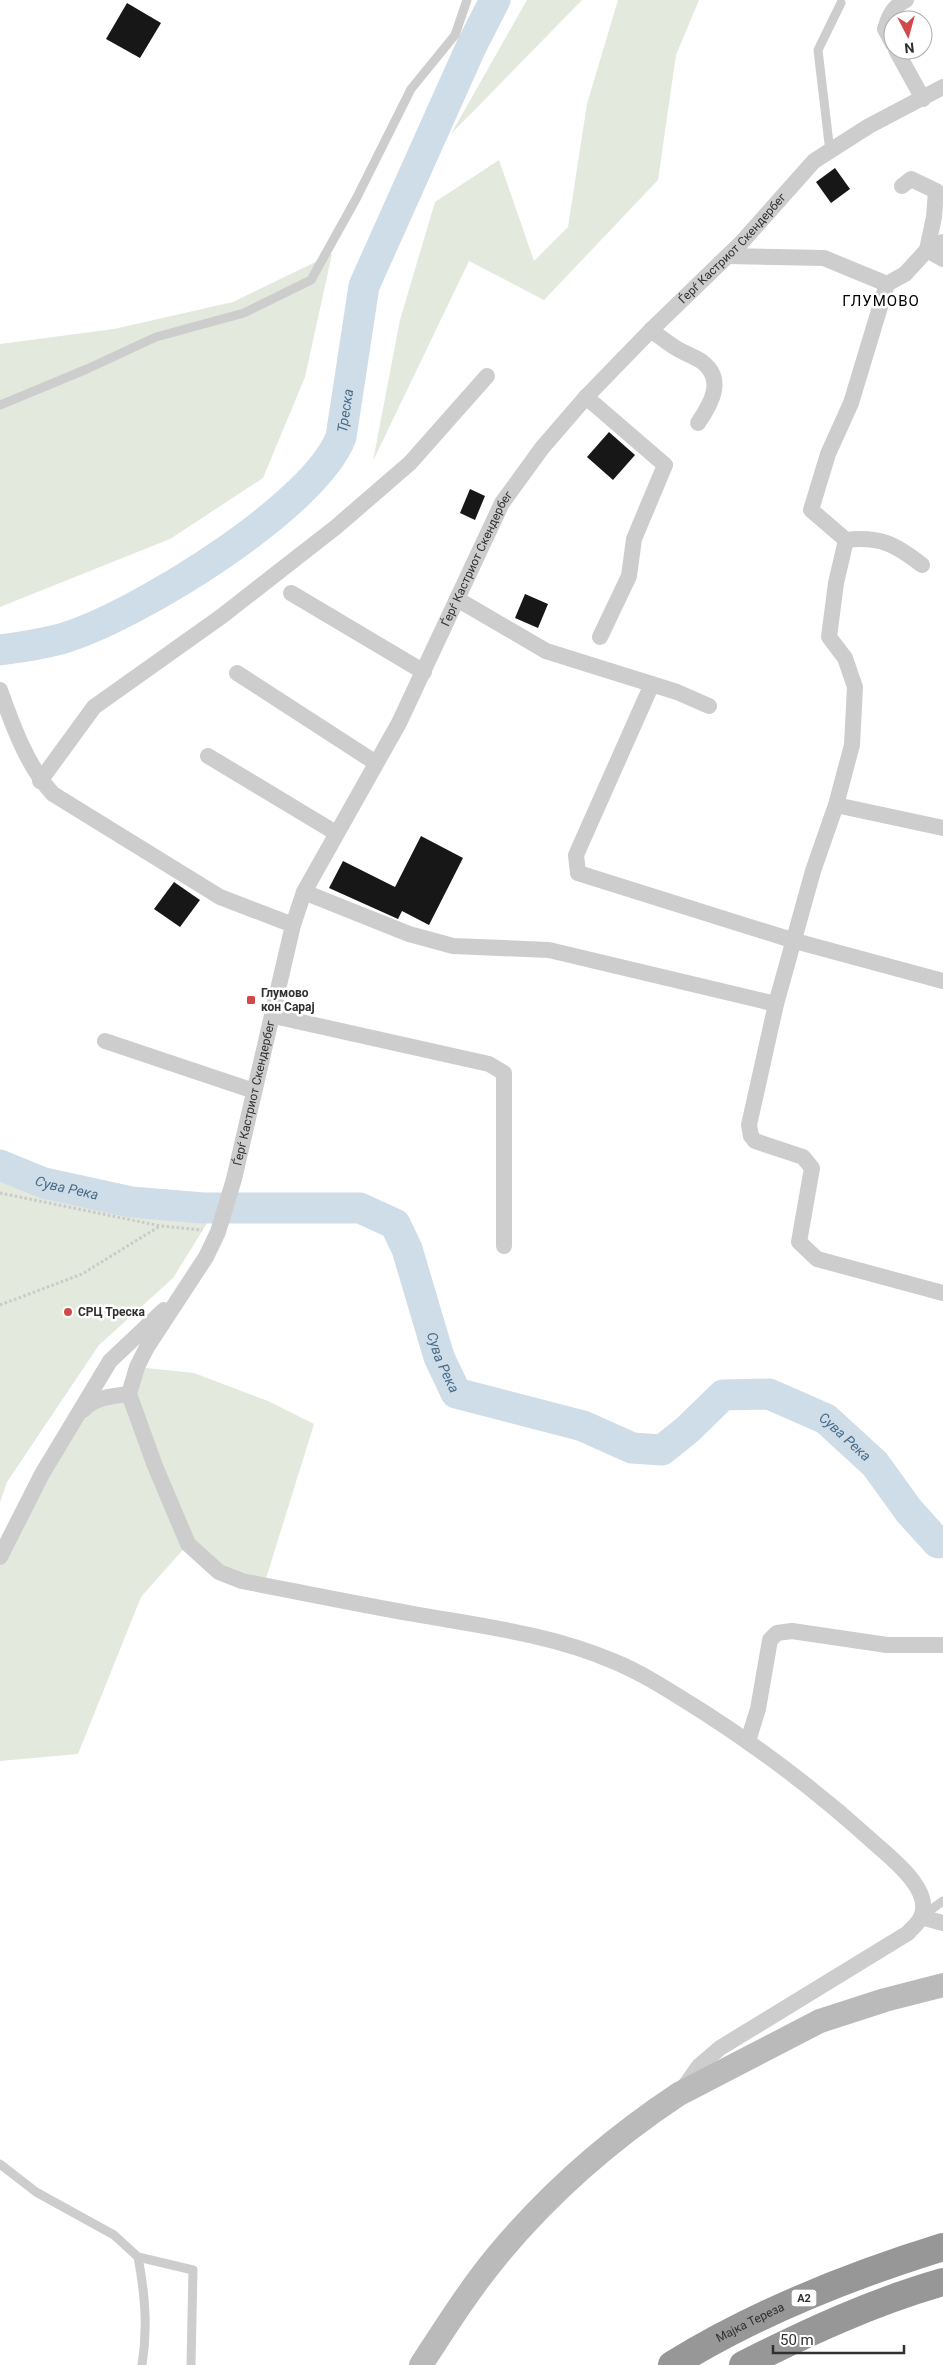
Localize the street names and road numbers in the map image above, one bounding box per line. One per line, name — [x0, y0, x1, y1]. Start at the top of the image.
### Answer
street label: Ѓерѓ Кастриот Скендербег — [675, 190, 789, 306]
street label: Ѓерѓ Кастриот Скендербег — [437, 488, 515, 628]
street label: Ѓерѓ Кастриот Скендербег — [229, 1019, 278, 1167]
road number: A2 — [792, 2290, 816, 2306]
street label: Мајка Тереза — [714, 2300, 786, 2345]

